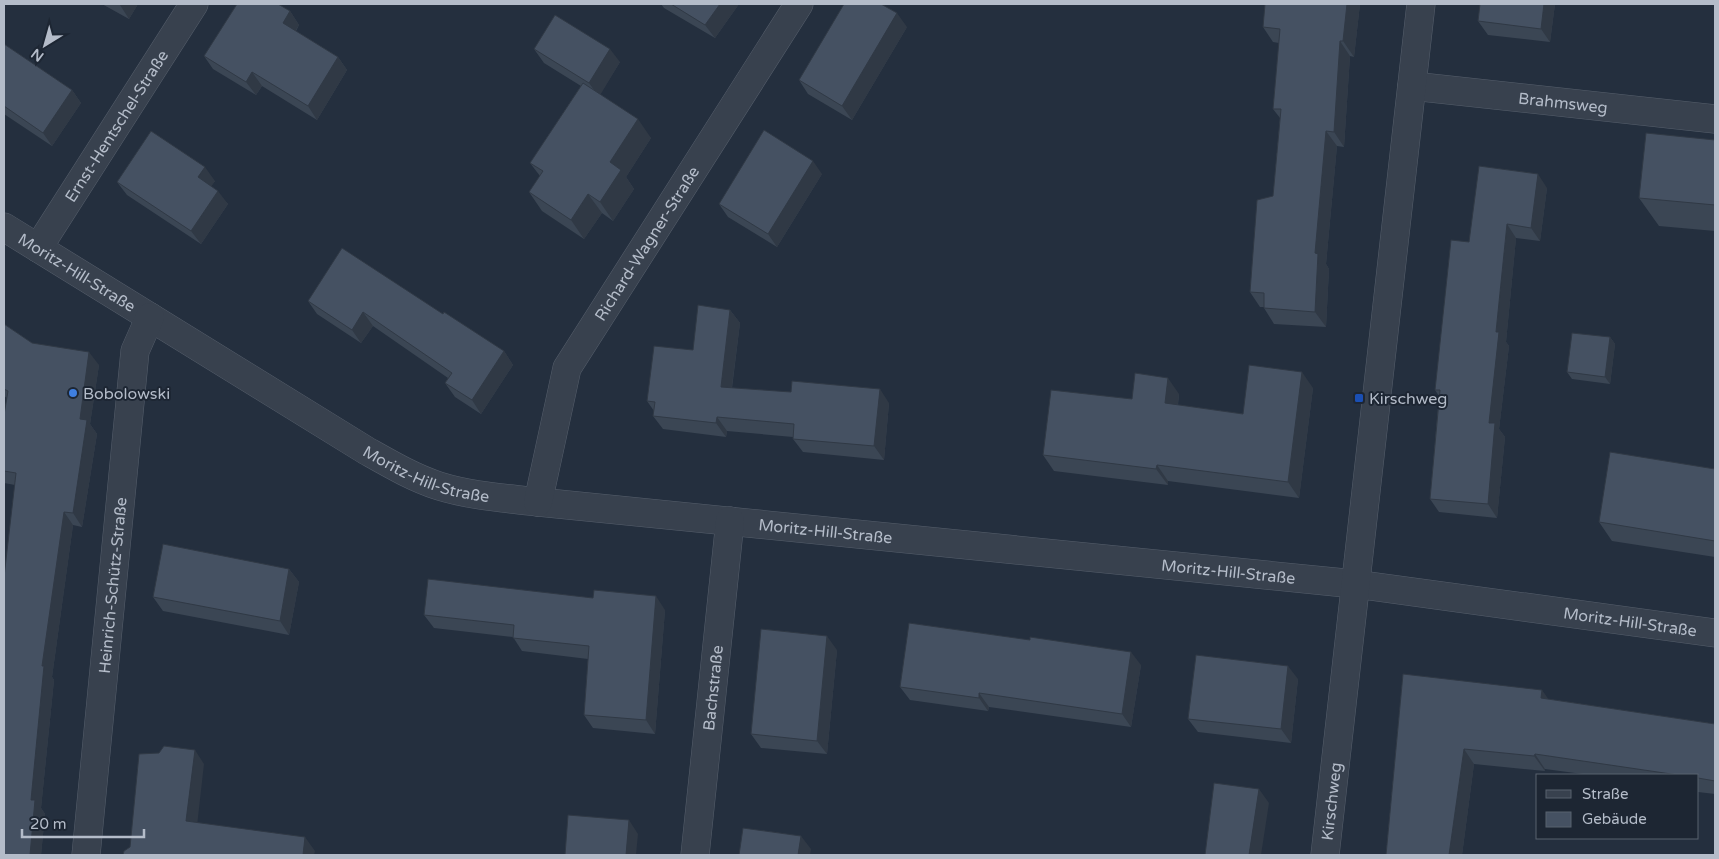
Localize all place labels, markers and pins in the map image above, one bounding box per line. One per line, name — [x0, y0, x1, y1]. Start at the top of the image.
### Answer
place label: Bobolowski — [83, 384, 170, 404]
marker: Bobolowski — [67, 387, 79, 399]
place label: Kirschweg — [1369, 389, 1447, 409]
marker: Kirschweg — [1353, 392, 1365, 404]

